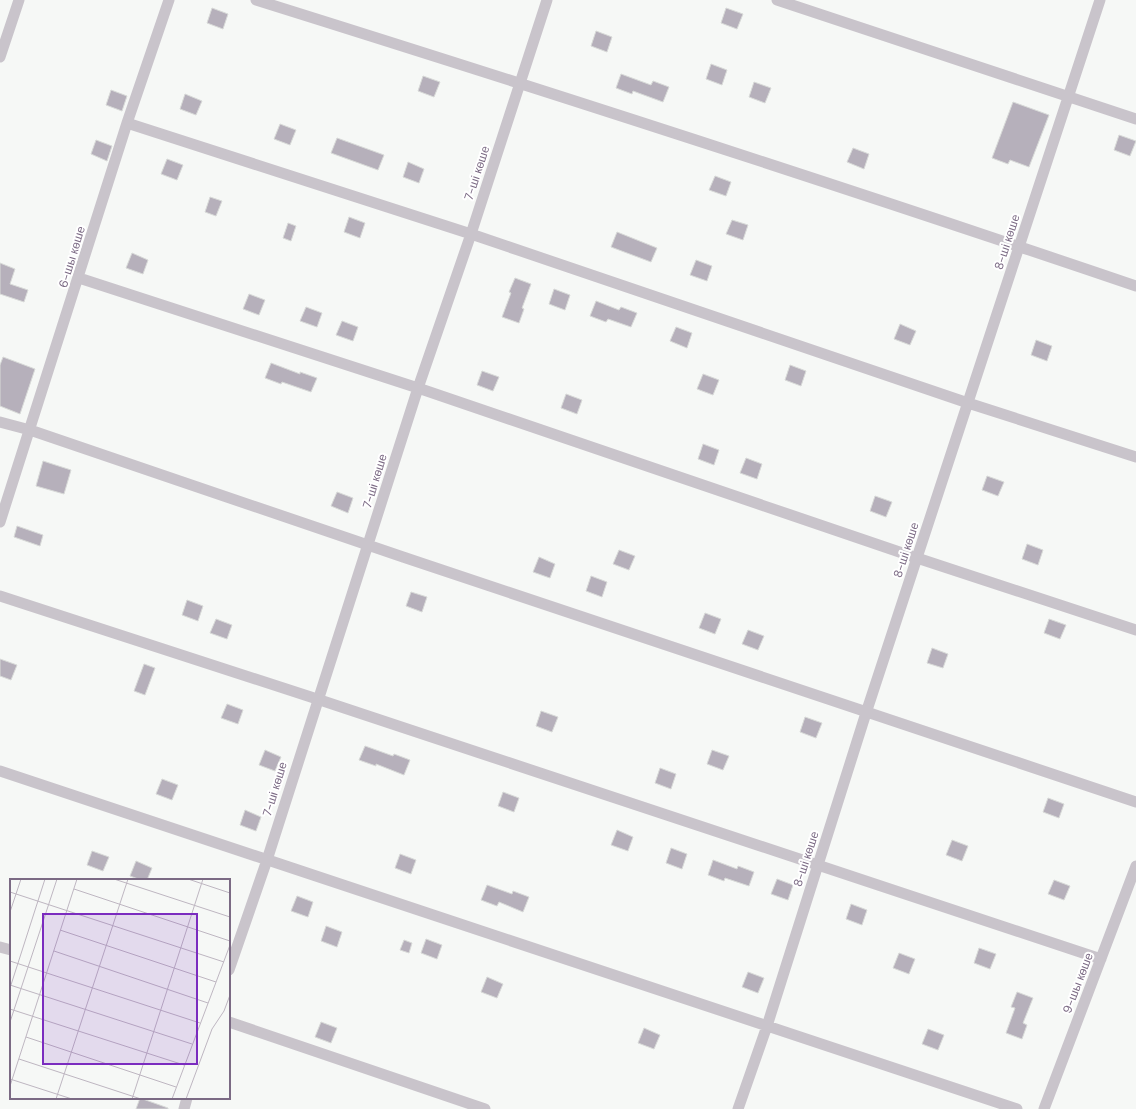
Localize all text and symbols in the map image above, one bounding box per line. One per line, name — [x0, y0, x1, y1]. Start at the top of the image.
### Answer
street label: 7-ші көше — [461, 143, 493, 202]
street label: 8-ші көше — [991, 212, 1024, 272]
street label: 6-шы көше — [55, 224, 89, 290]
street label: 7-ші көше — [359, 451, 391, 510]
street label: 8-ші көше — [890, 520, 923, 580]
street label: 7-ші көше — [259, 759, 291, 818]
street label: 8-ші көше — [790, 829, 823, 889]
inset map — [10, 879, 230, 1099]
street label: 9-шы көше — [1059, 950, 1097, 1016]

